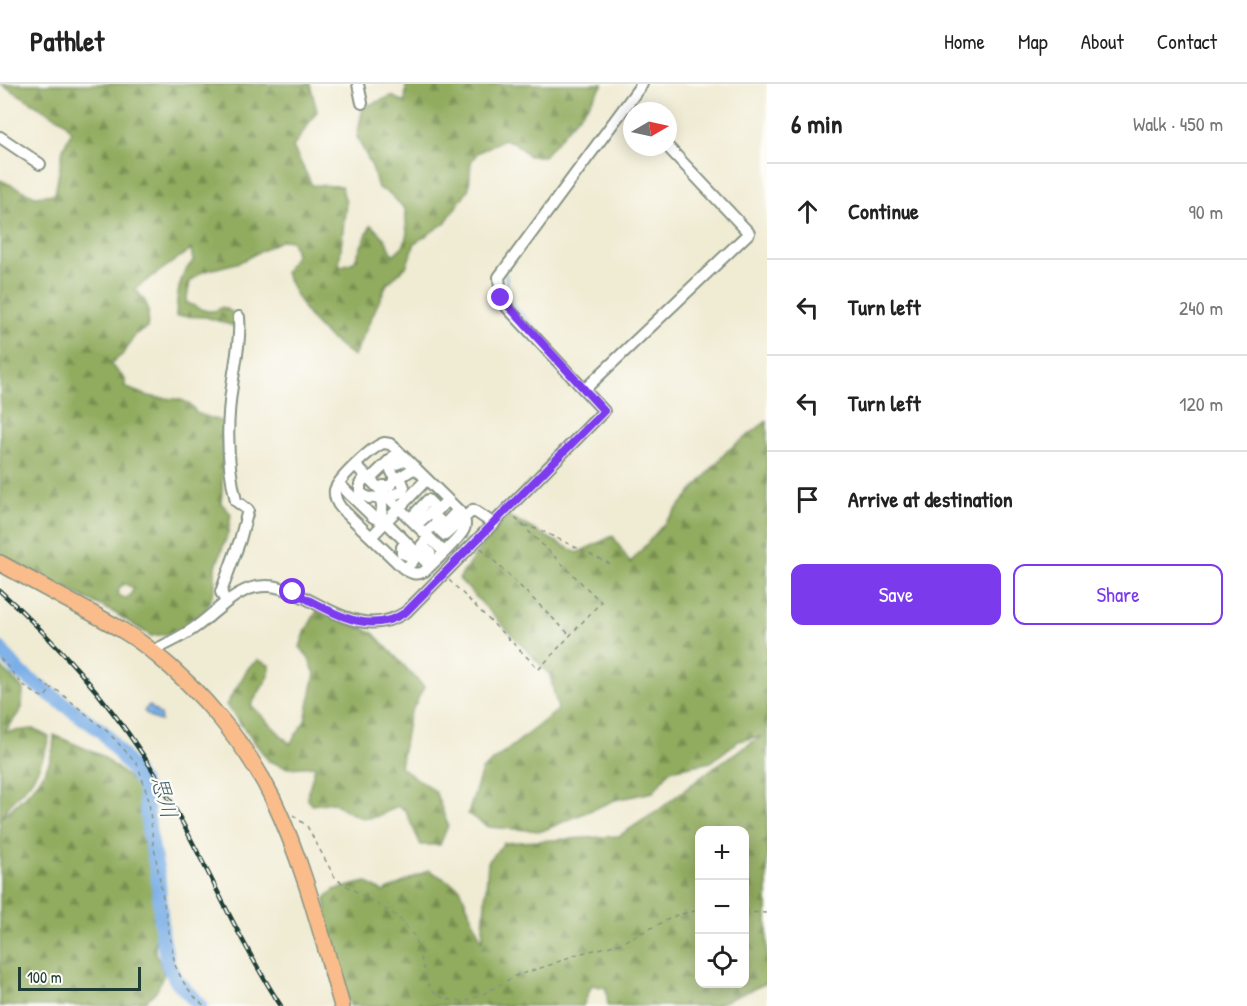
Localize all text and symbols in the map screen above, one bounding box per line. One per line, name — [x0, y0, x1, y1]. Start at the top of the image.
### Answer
text: Pathlet — [30, 22, 104, 60]
text: Home — [944, 27, 985, 56]
text: Map — [1018, 27, 1048, 56]
text: About — [1081, 27, 1124, 56]
text: Contact — [1157, 27, 1217, 56]
north arrow — [623, 102, 677, 156]
text: 6 min — [791, 106, 843, 141]
text: Walk · 450 m — [1133, 110, 1223, 137]
icon: ahead — [791, 195, 824, 228]
text: Continue — [848, 196, 919, 226]
text: 90 m — [1189, 198, 1223, 225]
route end — [487, 284, 513, 310]
icon: left — [791, 291, 824, 324]
text: Turn left — [848, 292, 921, 322]
text: 240 m — [1179, 294, 1223, 321]
icon: left — [791, 387, 824, 420]
text: Turn left — [848, 388, 921, 418]
text: 120 m — [1179, 390, 1223, 417]
icon: arrive — [791, 483, 824, 516]
text: Arrive at destination — [848, 484, 1013, 514]
button: Save — [791, 564, 1001, 625]
button: Share — [1013, 564, 1223, 625]
route start — [279, 578, 305, 604]
water label: 思川 — [145, 772, 185, 822]
map controls — [695, 826, 749, 988]
button: + — [695, 826, 749, 880]
button: − — [695, 880, 749, 934]
button: locate — [695, 934, 749, 988]
scale bar — [18, 964, 141, 992]
text: 100 m — [27, 966, 62, 988]

